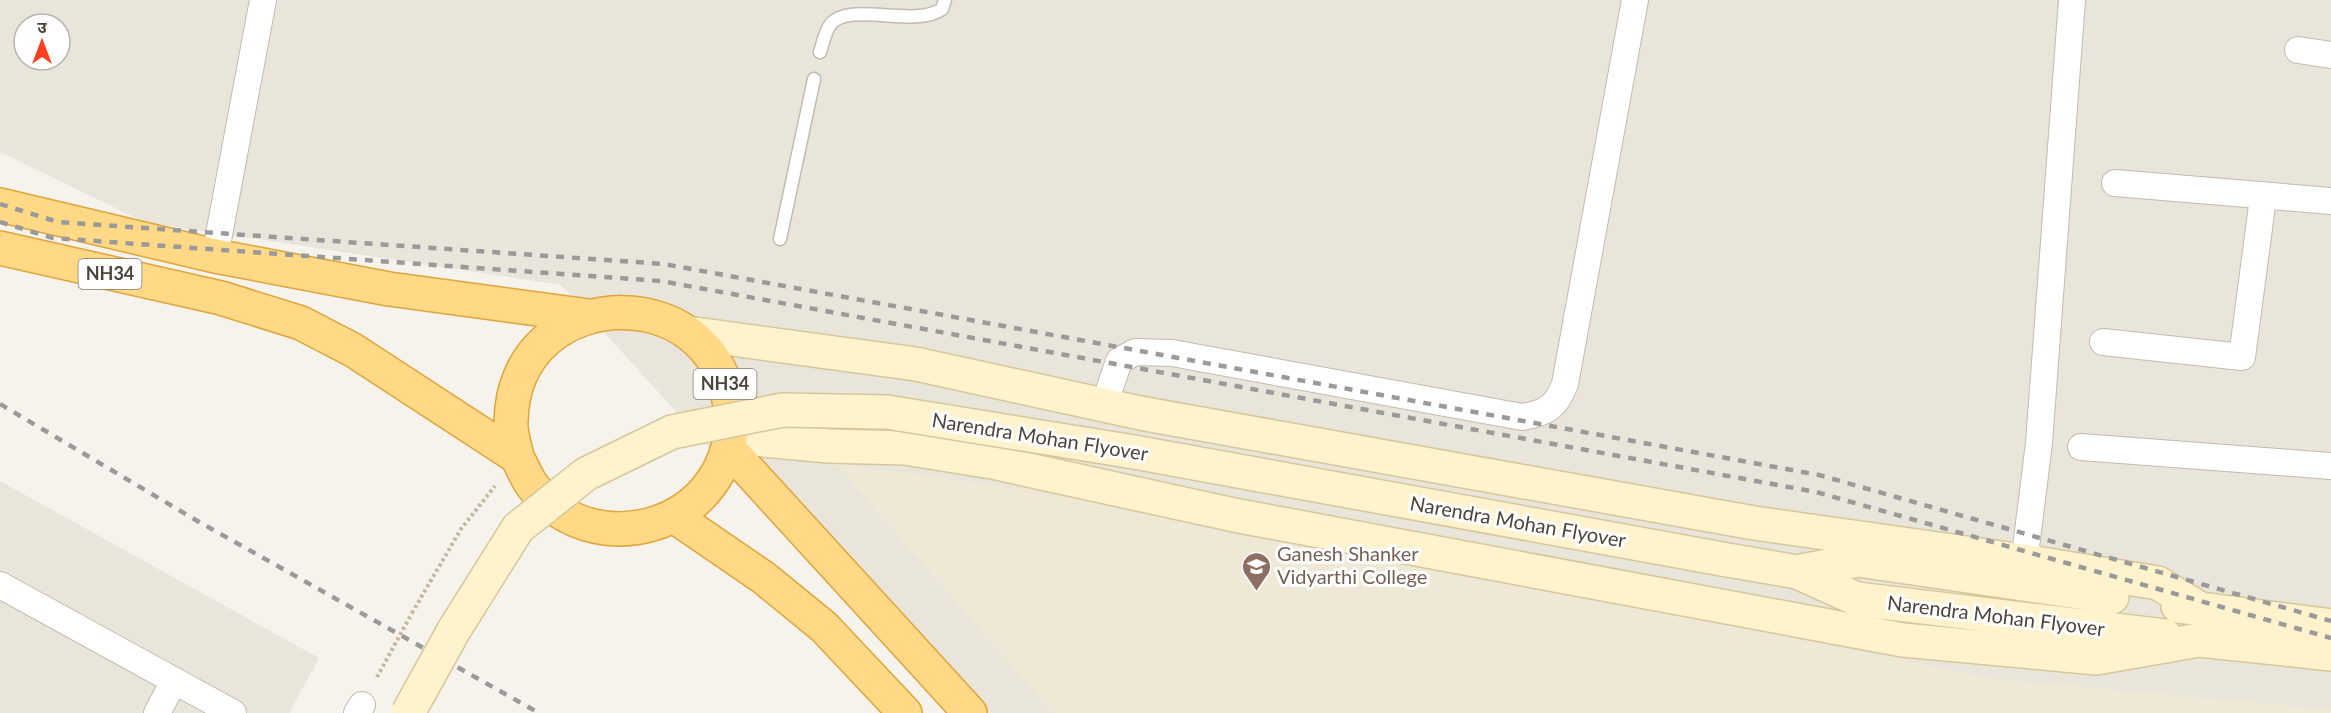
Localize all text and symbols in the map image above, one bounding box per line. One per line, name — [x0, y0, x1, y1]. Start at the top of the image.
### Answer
north arrow — [12, 12, 72, 72]
text: उ — [37, 17, 47, 36]
road number: NH34 — [78, 259, 142, 289]
road number: NH34 — [694, 369, 756, 399]
street label: Narendra Mohan Flyover — [930, 407, 1151, 465]
street label: Narendra Mohan Flyover — [1408, 490, 1629, 552]
place label: Ganesh Shanker Vidyarthi College — [1277, 541, 1427, 588]
school or university icon: Ganesh Shanker Vidyarthi College — [1240, 550, 1272, 592]
street label: Narendra Mohan Flyover — [1886, 590, 2107, 640]

